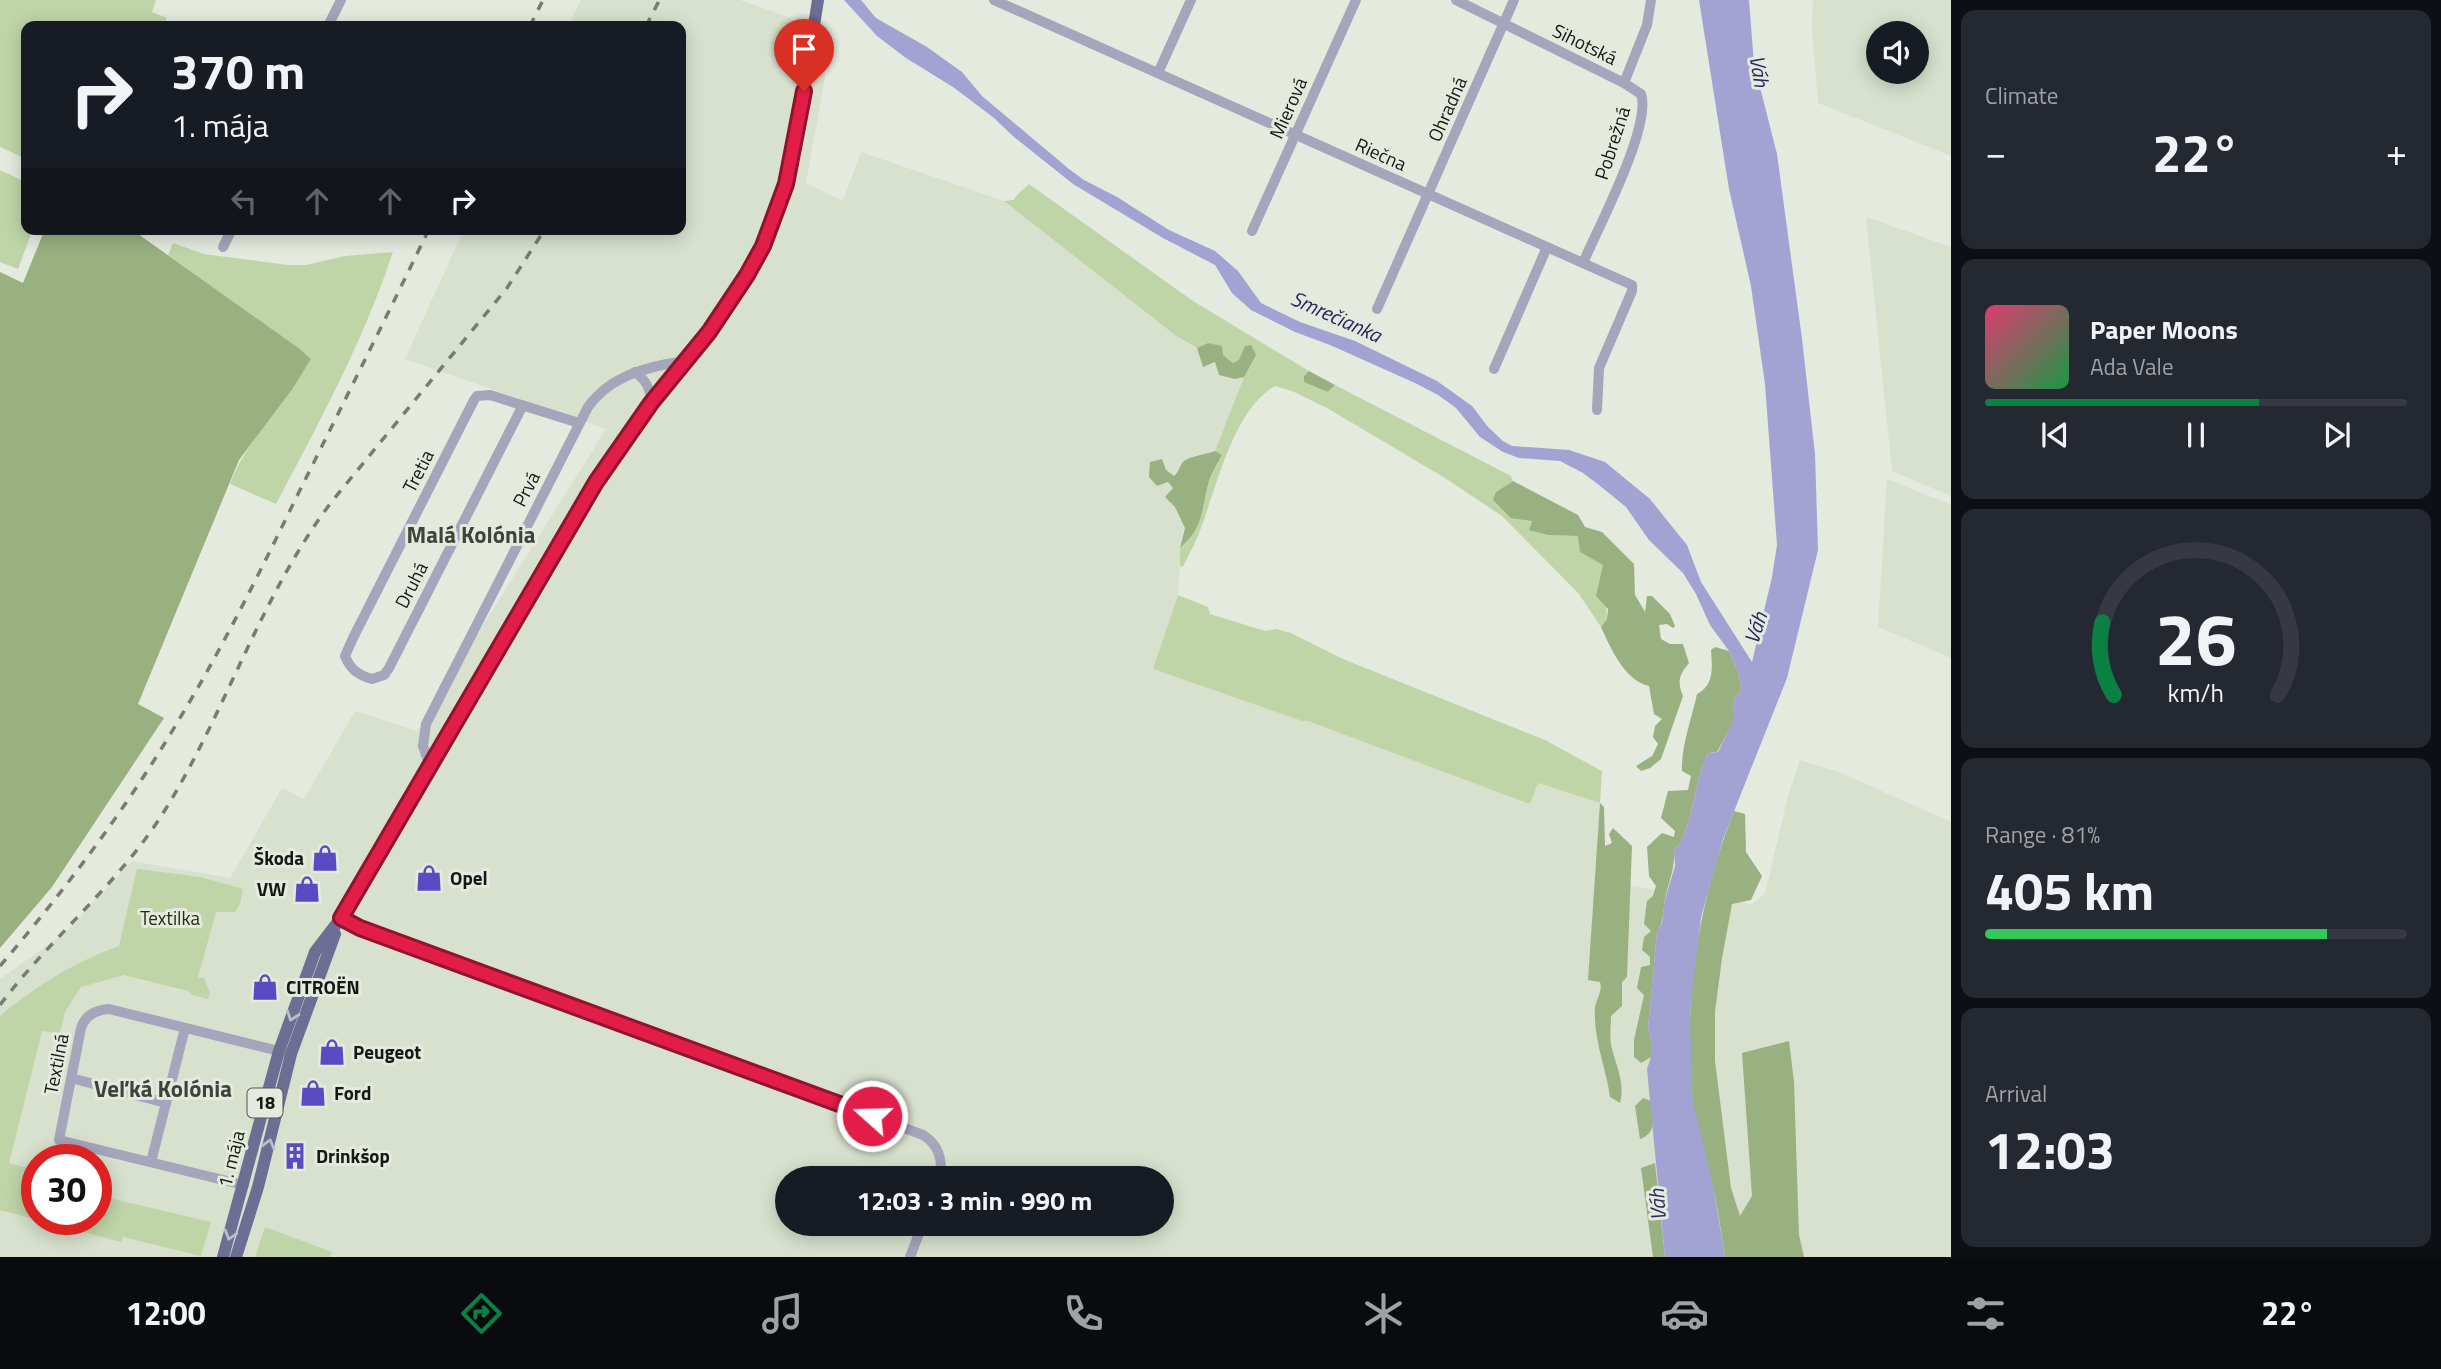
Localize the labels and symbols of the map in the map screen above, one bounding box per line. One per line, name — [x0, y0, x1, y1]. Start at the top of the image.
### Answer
street label: Sihotská — [1548, 15, 1623, 72]
pin — [774, 19, 834, 91]
water label: Váh — [1742, 53, 1778, 90]
street label: Ohradná — [1419, 71, 1474, 146]
street label: Mierová — [1261, 72, 1314, 143]
street label: Pobrežná — [1586, 102, 1637, 183]
street label: Riečna — [1351, 129, 1412, 178]
water label: Smrečianka — [1286, 282, 1388, 351]
street label: Tretia — [395, 444, 441, 497]
street label: Prvá — [504, 466, 547, 512]
district label: Malá Kolónia — [407, 517, 535, 552]
street label: Druhá — [387, 556, 435, 613]
water label: Váh — [1735, 607, 1775, 648]
place label: Škoda — [254, 843, 304, 872]
shop icon: Škoda — [310, 843, 340, 873]
shop icon: Opel — [414, 863, 444, 893]
place label: Opel — [450, 863, 488, 892]
place label: VW — [257, 874, 286, 903]
shop icon: VW — [292, 874, 322, 904]
park label: Textilka — [140, 903, 201, 932]
shop icon: CITROËN — [250, 972, 280, 1002]
place label: CITROËN — [286, 972, 360, 1001]
one-way arrow — [286, 1010, 300, 1022]
street label: Textilná — [35, 1031, 76, 1097]
shop icon: Peugeot — [317, 1037, 347, 1067]
place label: Peugeot — [353, 1037, 421, 1066]
district label: Veľká Kolónia — [94, 1071, 232, 1106]
shop icon: Ford — [298, 1078, 328, 1108]
place label: Ford — [334, 1078, 371, 1107]
position arrow — [835, 1079, 909, 1153]
road number: 18 — [247, 1088, 282, 1118]
street label: 1. mája — [209, 1127, 252, 1191]
one-way arrow — [261, 1139, 275, 1151]
building icon: Drinkšop — [280, 1141, 310, 1171]
place label: Drinkšop — [316, 1141, 390, 1170]
speed limit sign: 30 — [21, 1144, 112, 1235]
water label: Váh — [1640, 1188, 1674, 1222]
one-way arrow — [223, 1229, 238, 1241]

